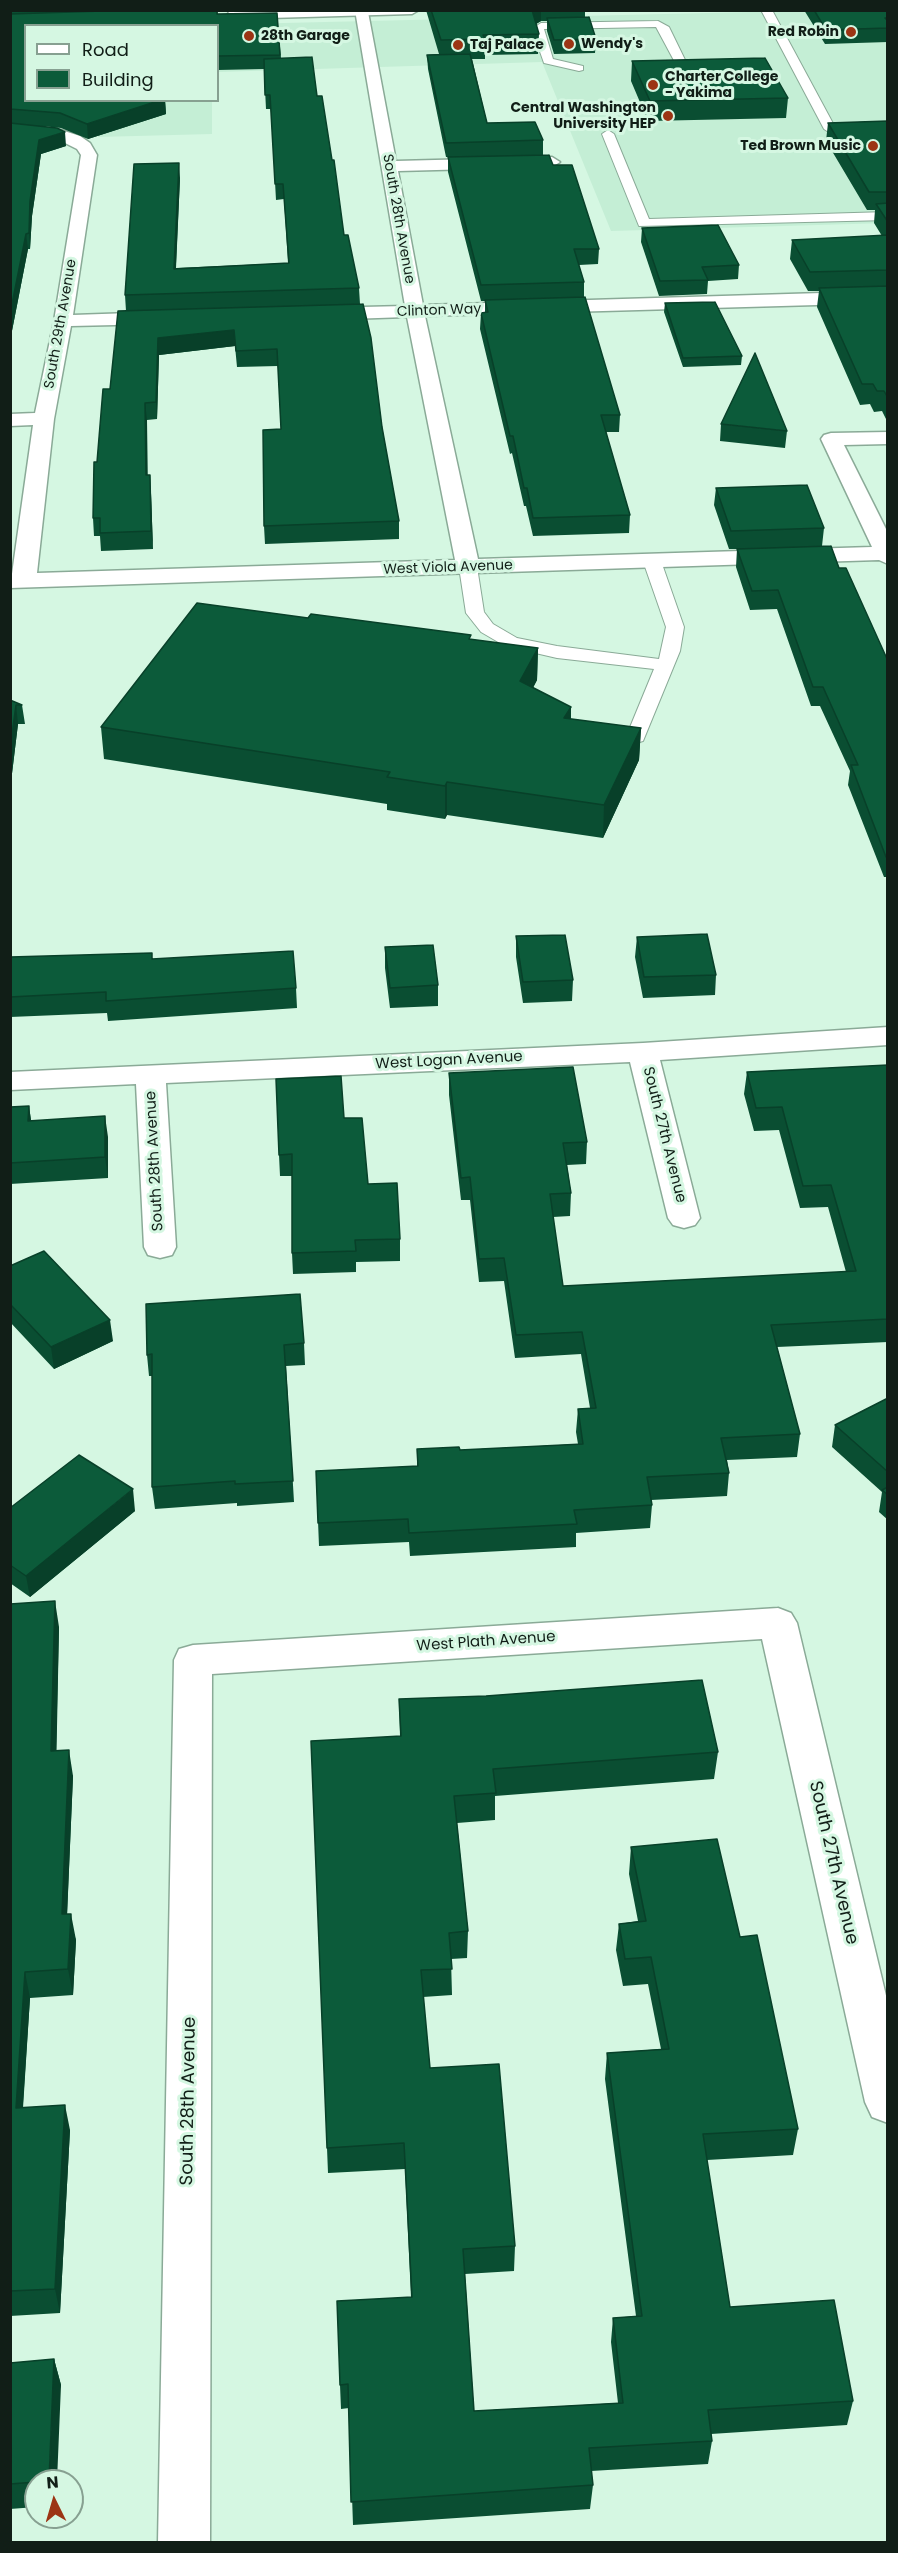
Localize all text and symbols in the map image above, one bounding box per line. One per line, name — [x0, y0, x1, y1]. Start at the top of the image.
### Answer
legend — [24, 24, 219, 102]
place label: Red Robin — [768, 24, 839, 40]
marker: Red Robin — [844, 25, 858, 39]
place label: 28th Garage — [261, 28, 350, 44]
marker: 28th Garage — [242, 29, 256, 43]
place label: Wendy's — [581, 36, 643, 52]
text: Road — [82, 37, 129, 62]
place label: Taj Palace — [470, 37, 544, 53]
marker: Wendy's — [562, 37, 576, 51]
marker: Taj Palace — [451, 38, 465, 52]
text: Building — [82, 67, 154, 92]
place label: Charter College - Yakima — [665, 69, 778, 102]
marker: Charter College - Yakima — [646, 78, 660, 92]
place label: Central Washington University HEP — [510, 100, 656, 132]
marker: Central Washington University HEP — [661, 109, 675, 123]
place label: Ted Brown Music — [740, 138, 861, 154]
marker: Ted Brown Music — [866, 139, 880, 153]
street label: South 28th Avenue — [378, 153, 418, 285]
street label: South 29th Avenue — [41, 258, 81, 390]
street label: Clinton Way — [397, 301, 481, 321]
street label: West Viola Avenue — [383, 557, 513, 579]
street label: West Logan Avenue — [375, 1048, 523, 1074]
street label: South 27th Avenue — [638, 1065, 690, 1205]
street label: South 28th Avenue — [142, 1090, 168, 1232]
street label: West Plath Avenue — [416, 1628, 556, 1656]
street label: South 27th Avenue — [804, 1779, 862, 1947]
street label: South 28th Avenue — [177, 2016, 201, 2186]
north arrow — [24, 2469, 84, 2529]
text: N — [46, 2471, 60, 2495]

